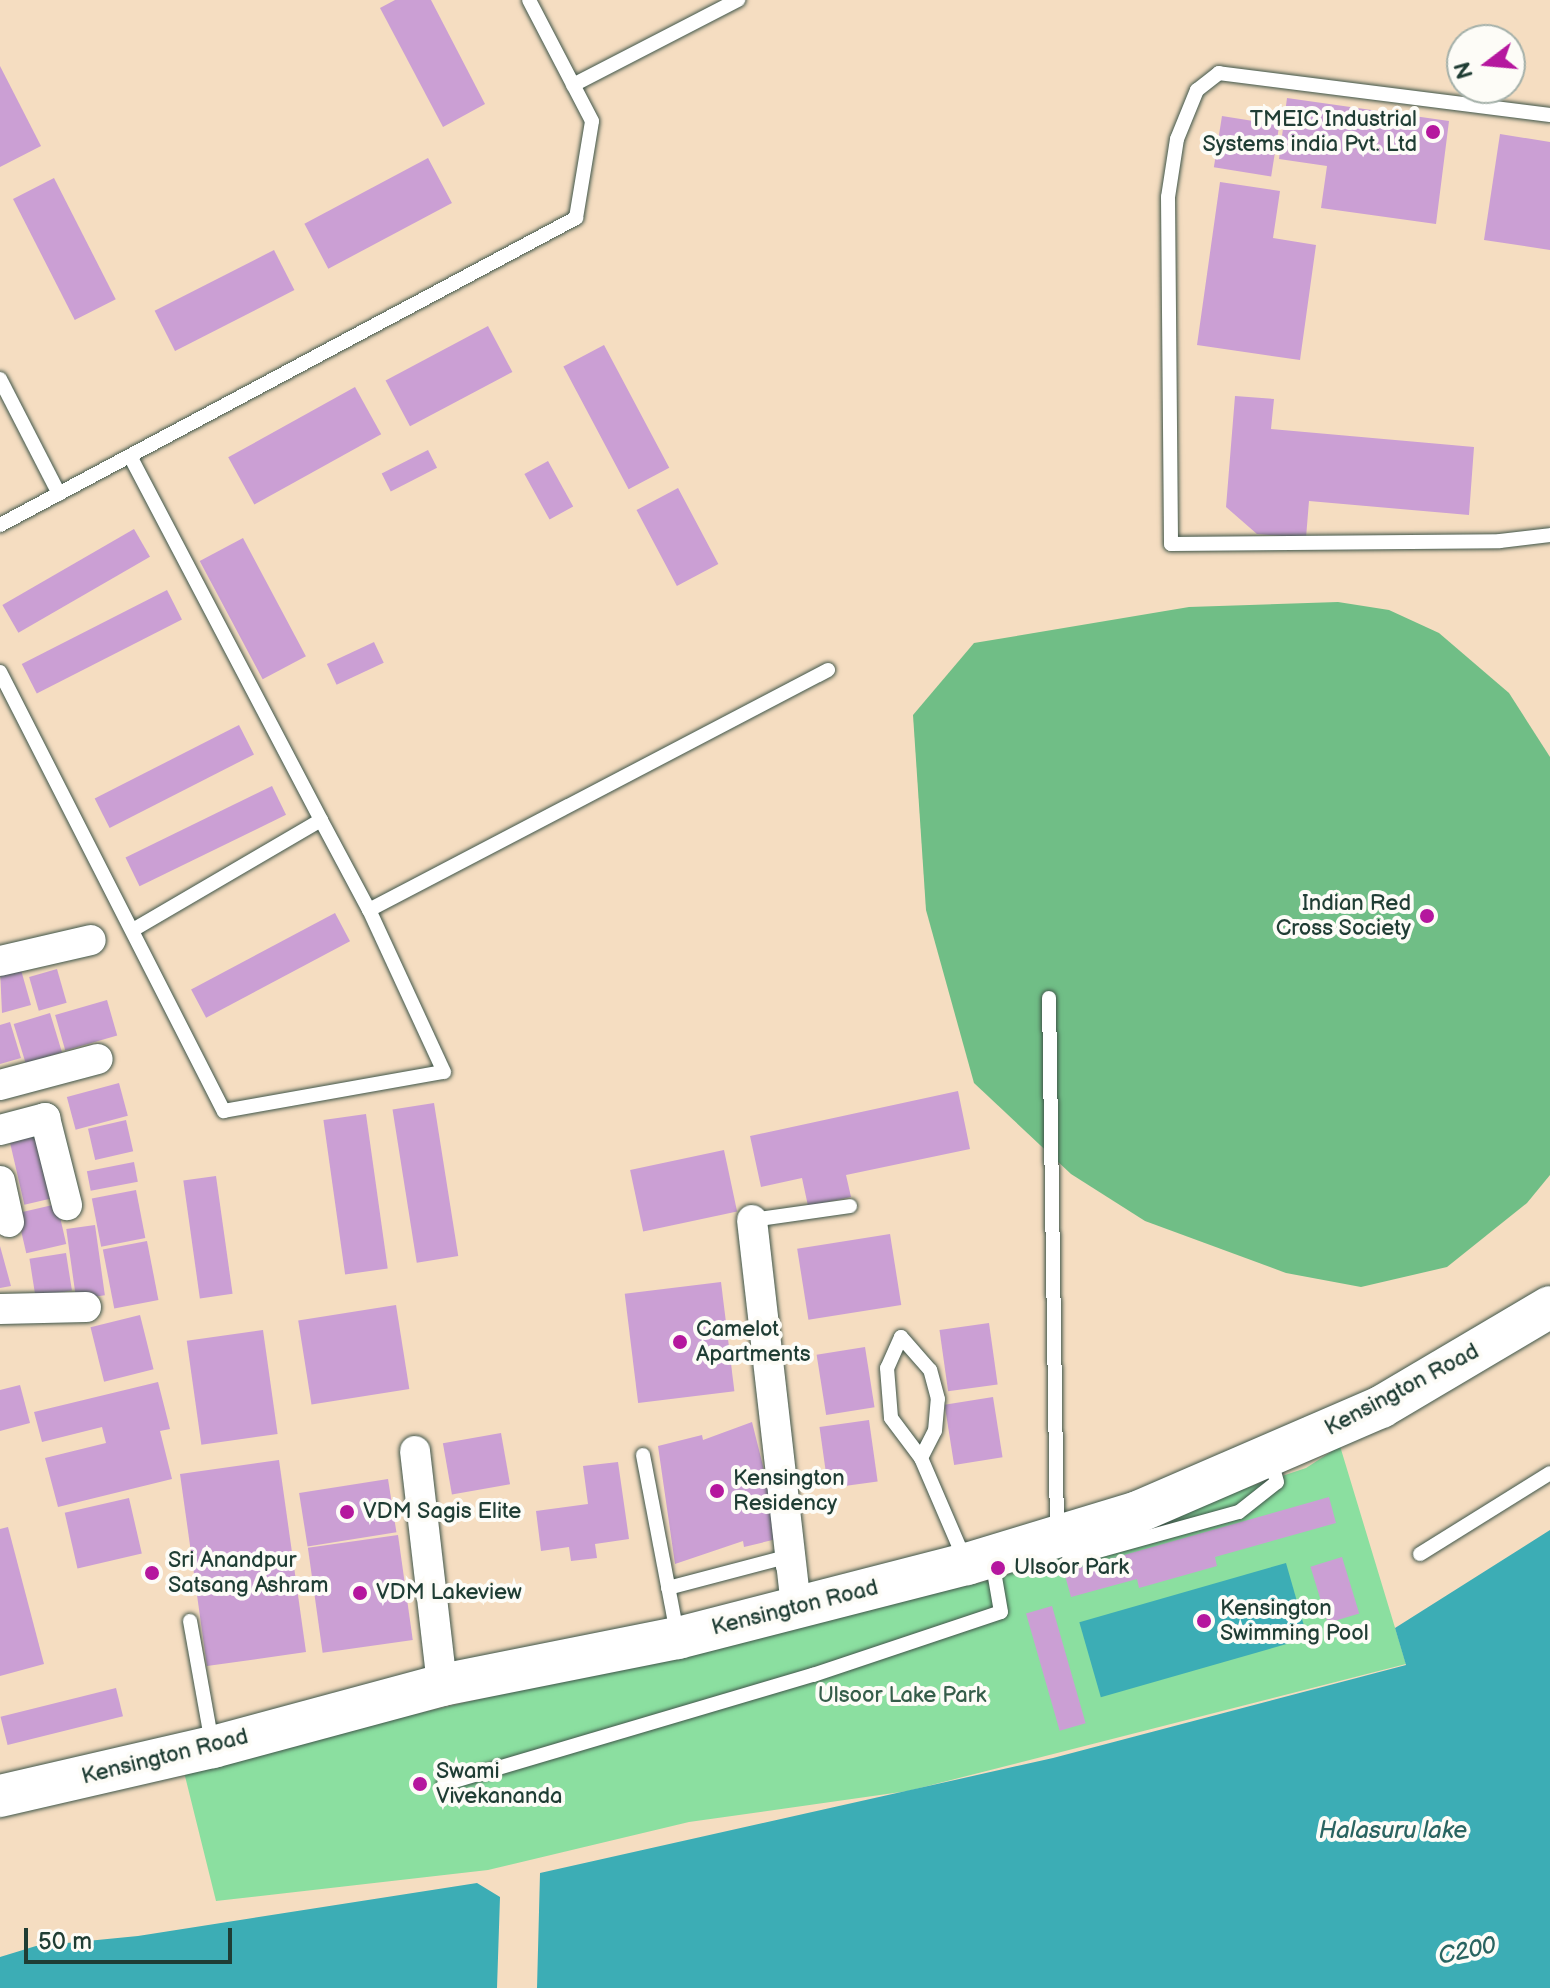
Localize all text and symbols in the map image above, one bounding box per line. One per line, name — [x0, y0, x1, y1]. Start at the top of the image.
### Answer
north arrow — [1446, 24, 1526, 104]
text: N — [1449, 59, 1480, 82]
place label: TMEIC Industrial Systems india Pvt. Ltd — [1202, 106, 1417, 158]
marker: TMEIC Industrial Systems india Pvt. Ltd — [1424, 123, 1442, 141]
place label: Indian Red Cross Society — [1275, 890, 1411, 942]
marker: Indian Red Cross Society — [1418, 907, 1436, 925]
place label: Camelot Apartments — [696, 1316, 811, 1368]
marker: Camelot Apartments — [671, 1333, 689, 1351]
street label: Kensington Road — [1320, 1338, 1484, 1442]
place label: Kensington Residency — [733, 1465, 845, 1516]
marker: Kensington Residency — [708, 1482, 726, 1500]
place label: VDM Sagis Elite — [363, 1499, 522, 1525]
marker: VDM Sagis Elite — [338, 1503, 356, 1521]
place label: Sri Anandpur Satsang Ashram — [168, 1547, 329, 1598]
place label: Ulsoor Park — [1014, 1555, 1129, 1581]
marker: Ulsoor Park — [989, 1559, 1007, 1577]
marker: Sri Anandpur Satsang Ashram — [143, 1564, 161, 1582]
street label: Kensington Road — [709, 1575, 881, 1641]
place label: VDM Lakeview — [376, 1580, 522, 1606]
marker: VDM Lakeview — [351, 1584, 369, 1602]
place label: Kensington Swimming Pool — [1220, 1595, 1369, 1646]
marker: Kensington Swimming Pool — [1195, 1612, 1213, 1630]
park label: Ulsoor Lake Park — [818, 1683, 986, 1709]
street label: Kensington Road — [79, 1724, 251, 1790]
place label: Swami Vivekananda — [436, 1758, 563, 1810]
marker: Swami Vivekananda — [411, 1775, 429, 1793]
water label: Halasuru lake — [1319, 1817, 1467, 1845]
scale bar — [28, 1912, 236, 1962]
text: 50 m — [38, 1927, 92, 1956]
water label: C200 — [1436, 1931, 1498, 1971]

